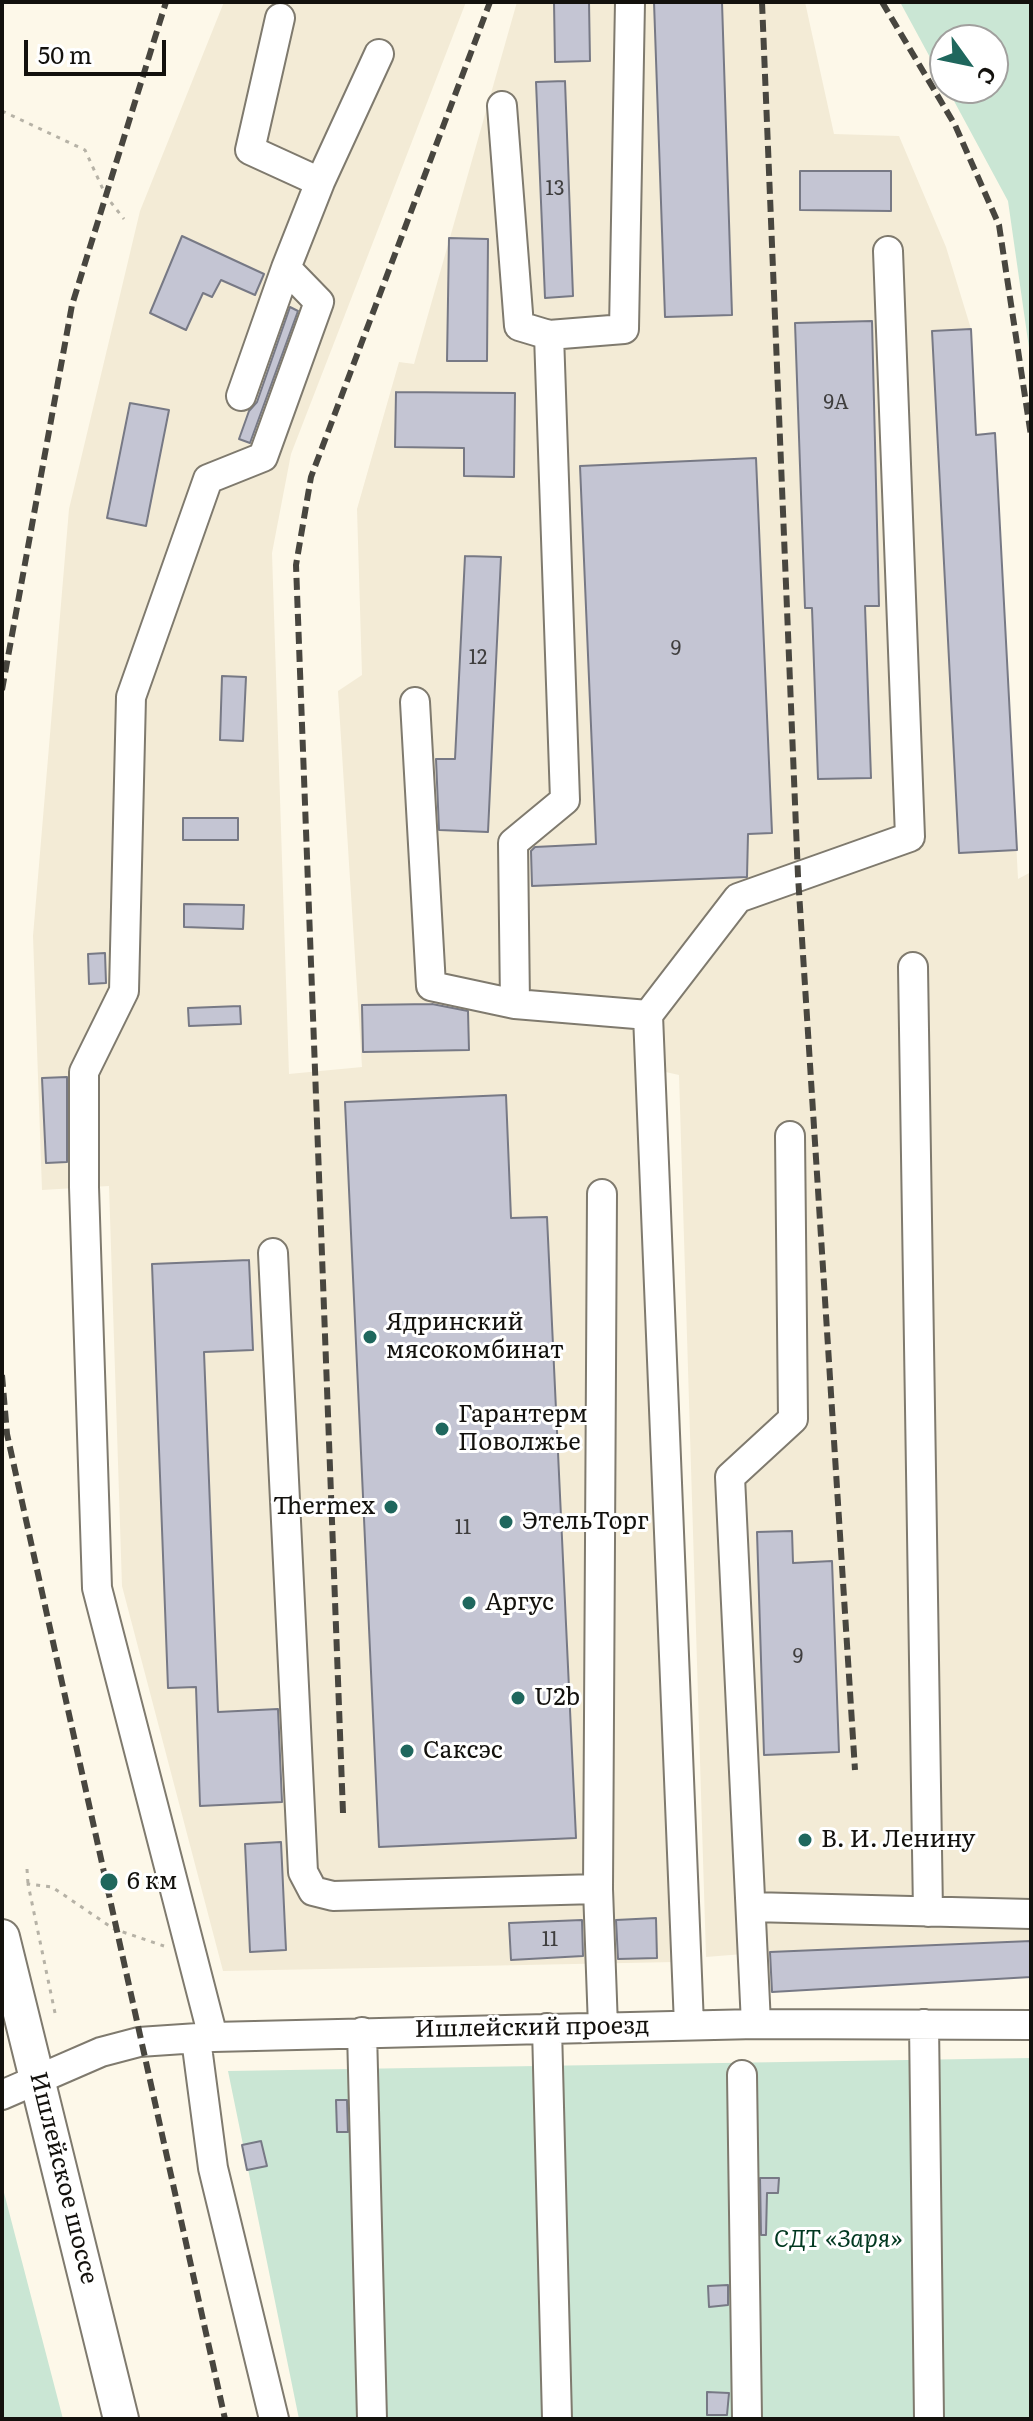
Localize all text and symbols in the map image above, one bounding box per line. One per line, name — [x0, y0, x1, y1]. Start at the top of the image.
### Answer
scale bar — [28, 24, 170, 74]
north arrow — [929, 24, 1009, 104]
text: 50 m — [38, 36, 92, 71]
text: С — [970, 61, 1006, 92]
house number: 13 — [546, 177, 564, 201]
house number: 9А — [823, 391, 849, 415]
house number: 9 — [671, 637, 681, 661]
house number: 12 — [469, 646, 487, 670]
place label: Ядринский мясокомбинат — [386, 1309, 564, 1365]
marker: Ядринский мясокомбинат — [361, 1328, 379, 1346]
place label: Гарантерм Поволжье — [458, 1401, 588, 1457]
marker: Гарантерм Поволжье — [433, 1420, 451, 1438]
place label: Thermex — [273, 1493, 375, 1521]
marker: Thermex — [382, 1498, 400, 1516]
place label: ЭтельТорг — [522, 1508, 649, 1536]
marker: ЭтельТорг — [497, 1513, 515, 1531]
house number: 11 — [455, 1516, 471, 1540]
place label: Аргус — [485, 1589, 554, 1617]
marker: Аргус — [460, 1594, 478, 1612]
house number: 9 — [793, 1645, 803, 1669]
place label: U2b — [534, 1684, 580, 1712]
marker: U2b — [509, 1689, 527, 1707]
place label: Саксэс — [423, 1737, 503, 1765]
marker: Саксэс — [398, 1742, 416, 1760]
place label: В. И. Ленину — [821, 1826, 975, 1854]
marker: В. И. Ленину — [796, 1831, 814, 1849]
place label: 6 км — [127, 1868, 177, 1896]
marker: 6 км — [98, 1871, 120, 1893]
house number: 11 — [542, 1928, 558, 1952]
street label: Ишлейский проезд — [414, 2012, 650, 2044]
street label: Ишлейское шоссе — [23, 2069, 103, 2287]
park label: СДТ «Заря» — [774, 2226, 902, 2254]

